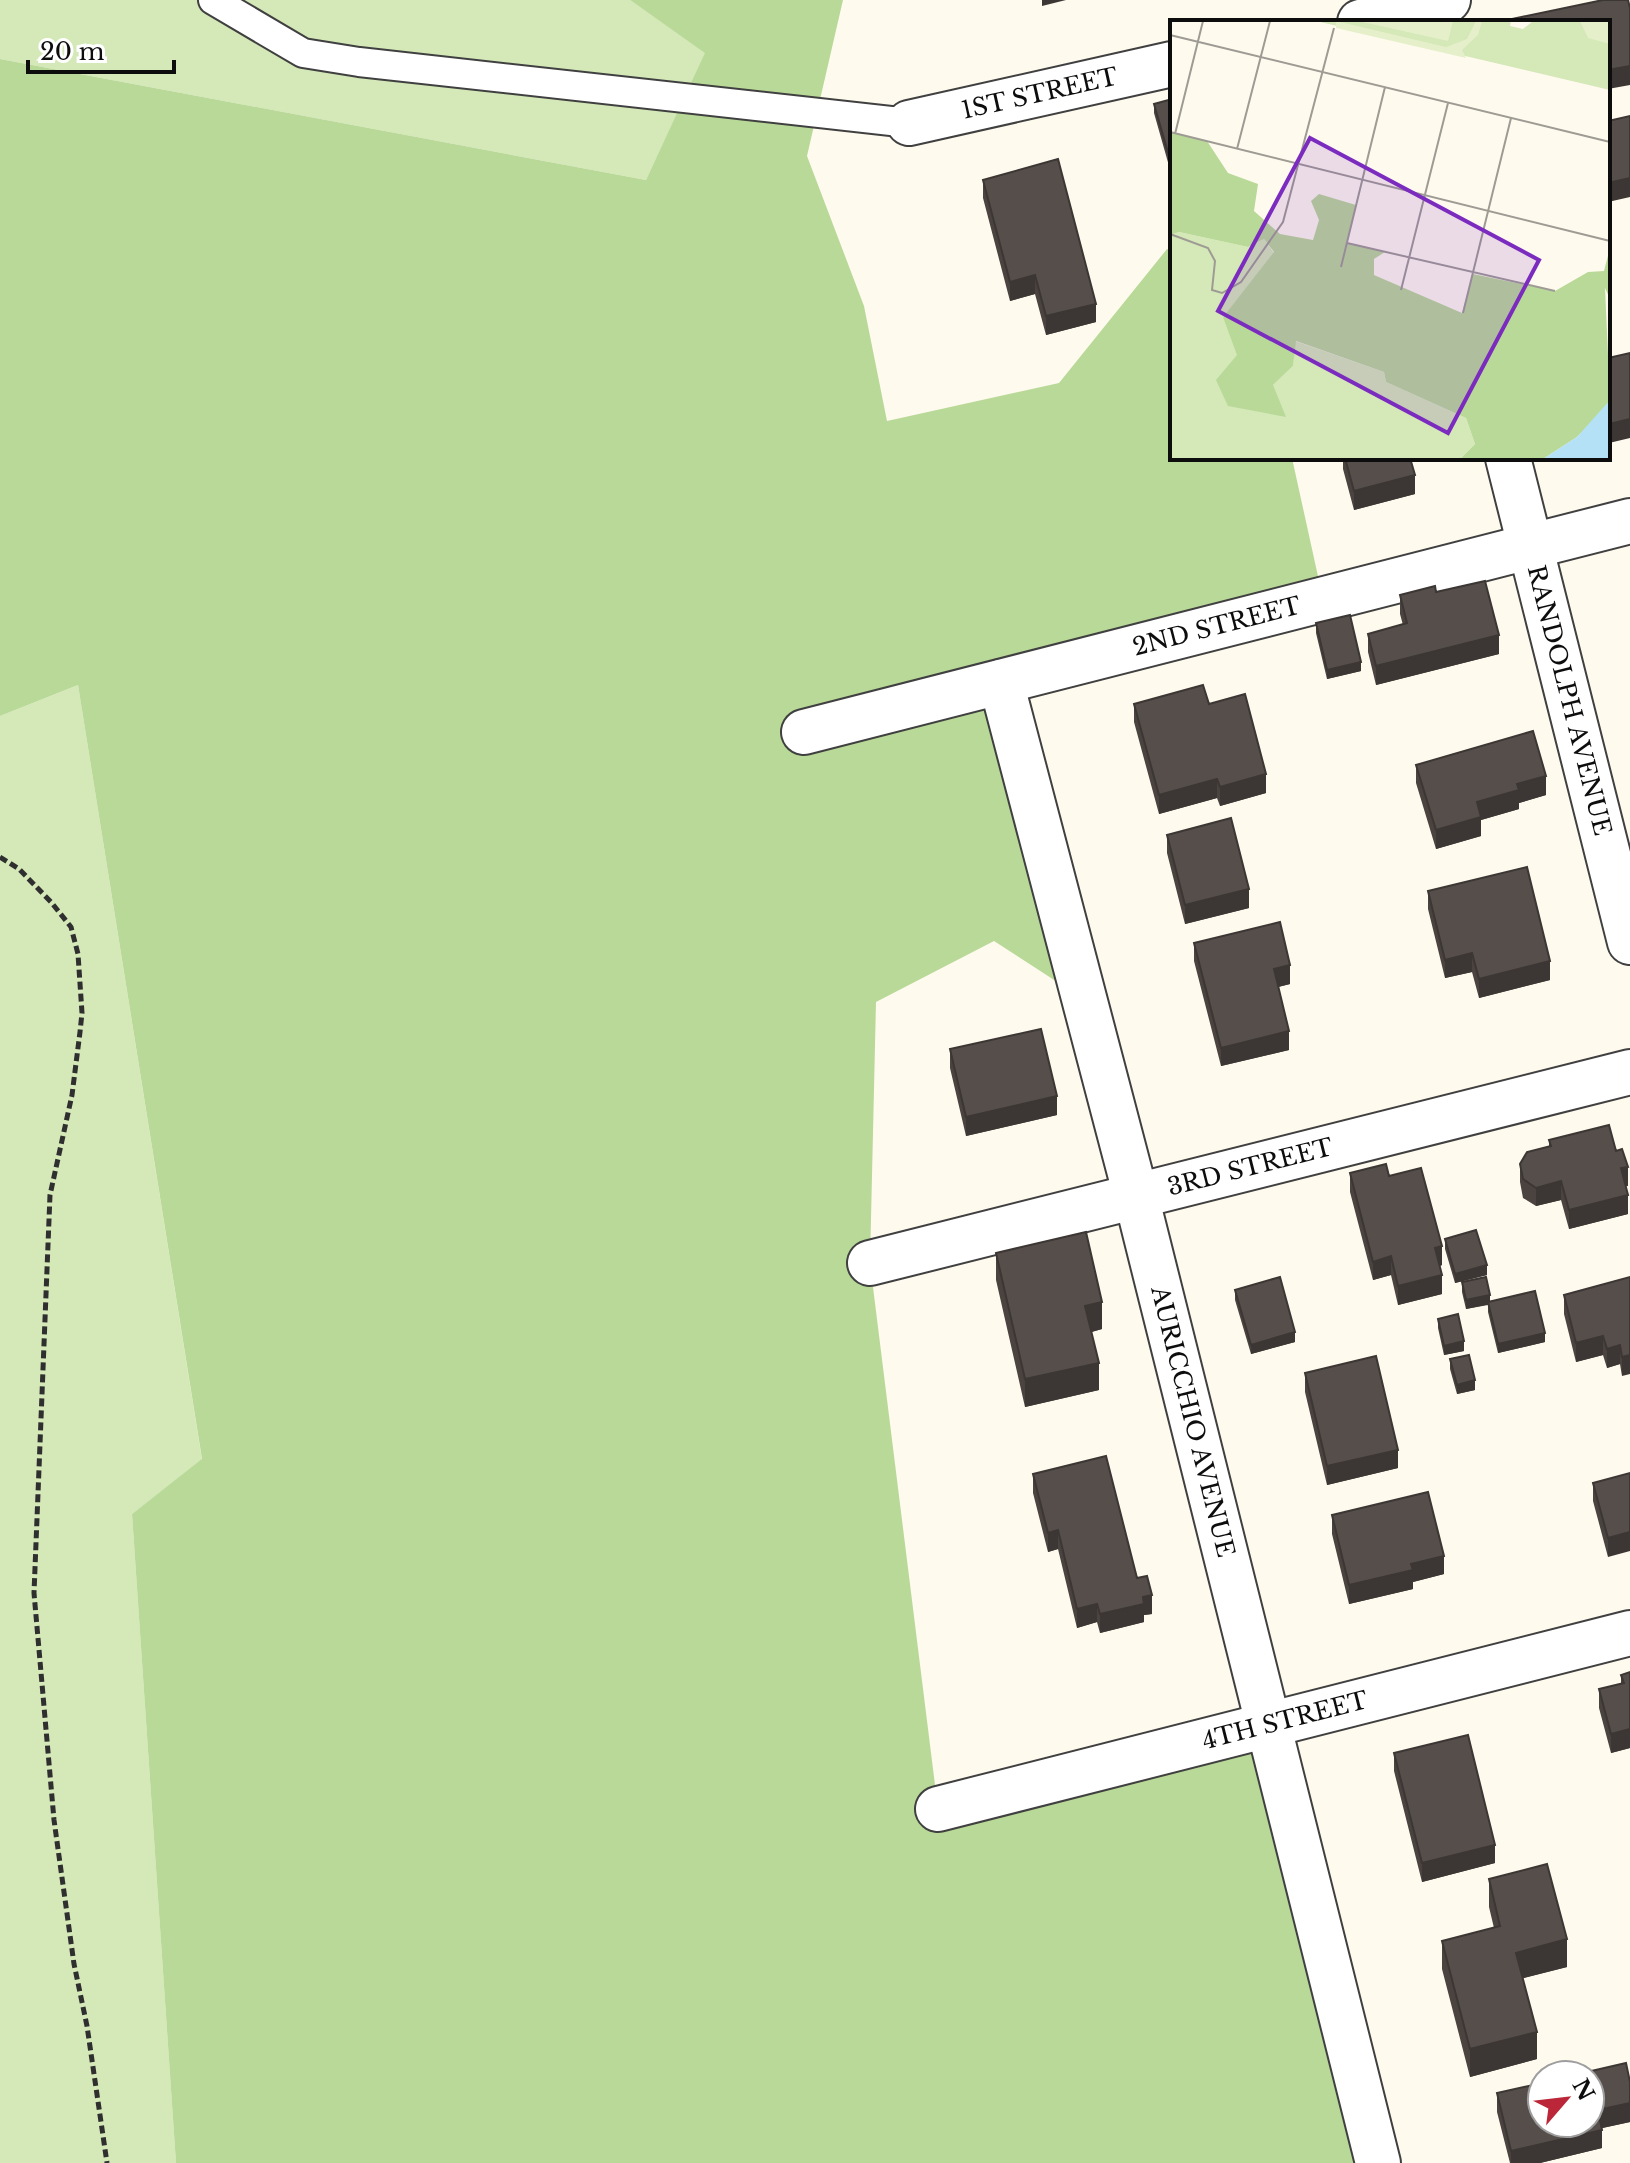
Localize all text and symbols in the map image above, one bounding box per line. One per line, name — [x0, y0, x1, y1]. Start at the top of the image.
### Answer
inset map — [1170, 20, 1610, 460]
scale bar — [28, 24, 174, 74]
text: 20 m — [40, 37, 105, 66]
street label: 1ST STREET — [959, 62, 1120, 125]
street label: RANDOLPH AVENUE — [1522, 562, 1618, 838]
street label: 2ND STREET — [1130, 591, 1304, 661]
street label: 3RD STREET — [1164, 1132, 1336, 1202]
street label: AURICCHIO AVENUE — [1145, 1282, 1241, 1560]
street label: 4TH STREET — [1199, 1685, 1371, 1755]
north arrow — [1526, 2059, 1606, 2139]
text: N — [1566, 2074, 1600, 2106]

